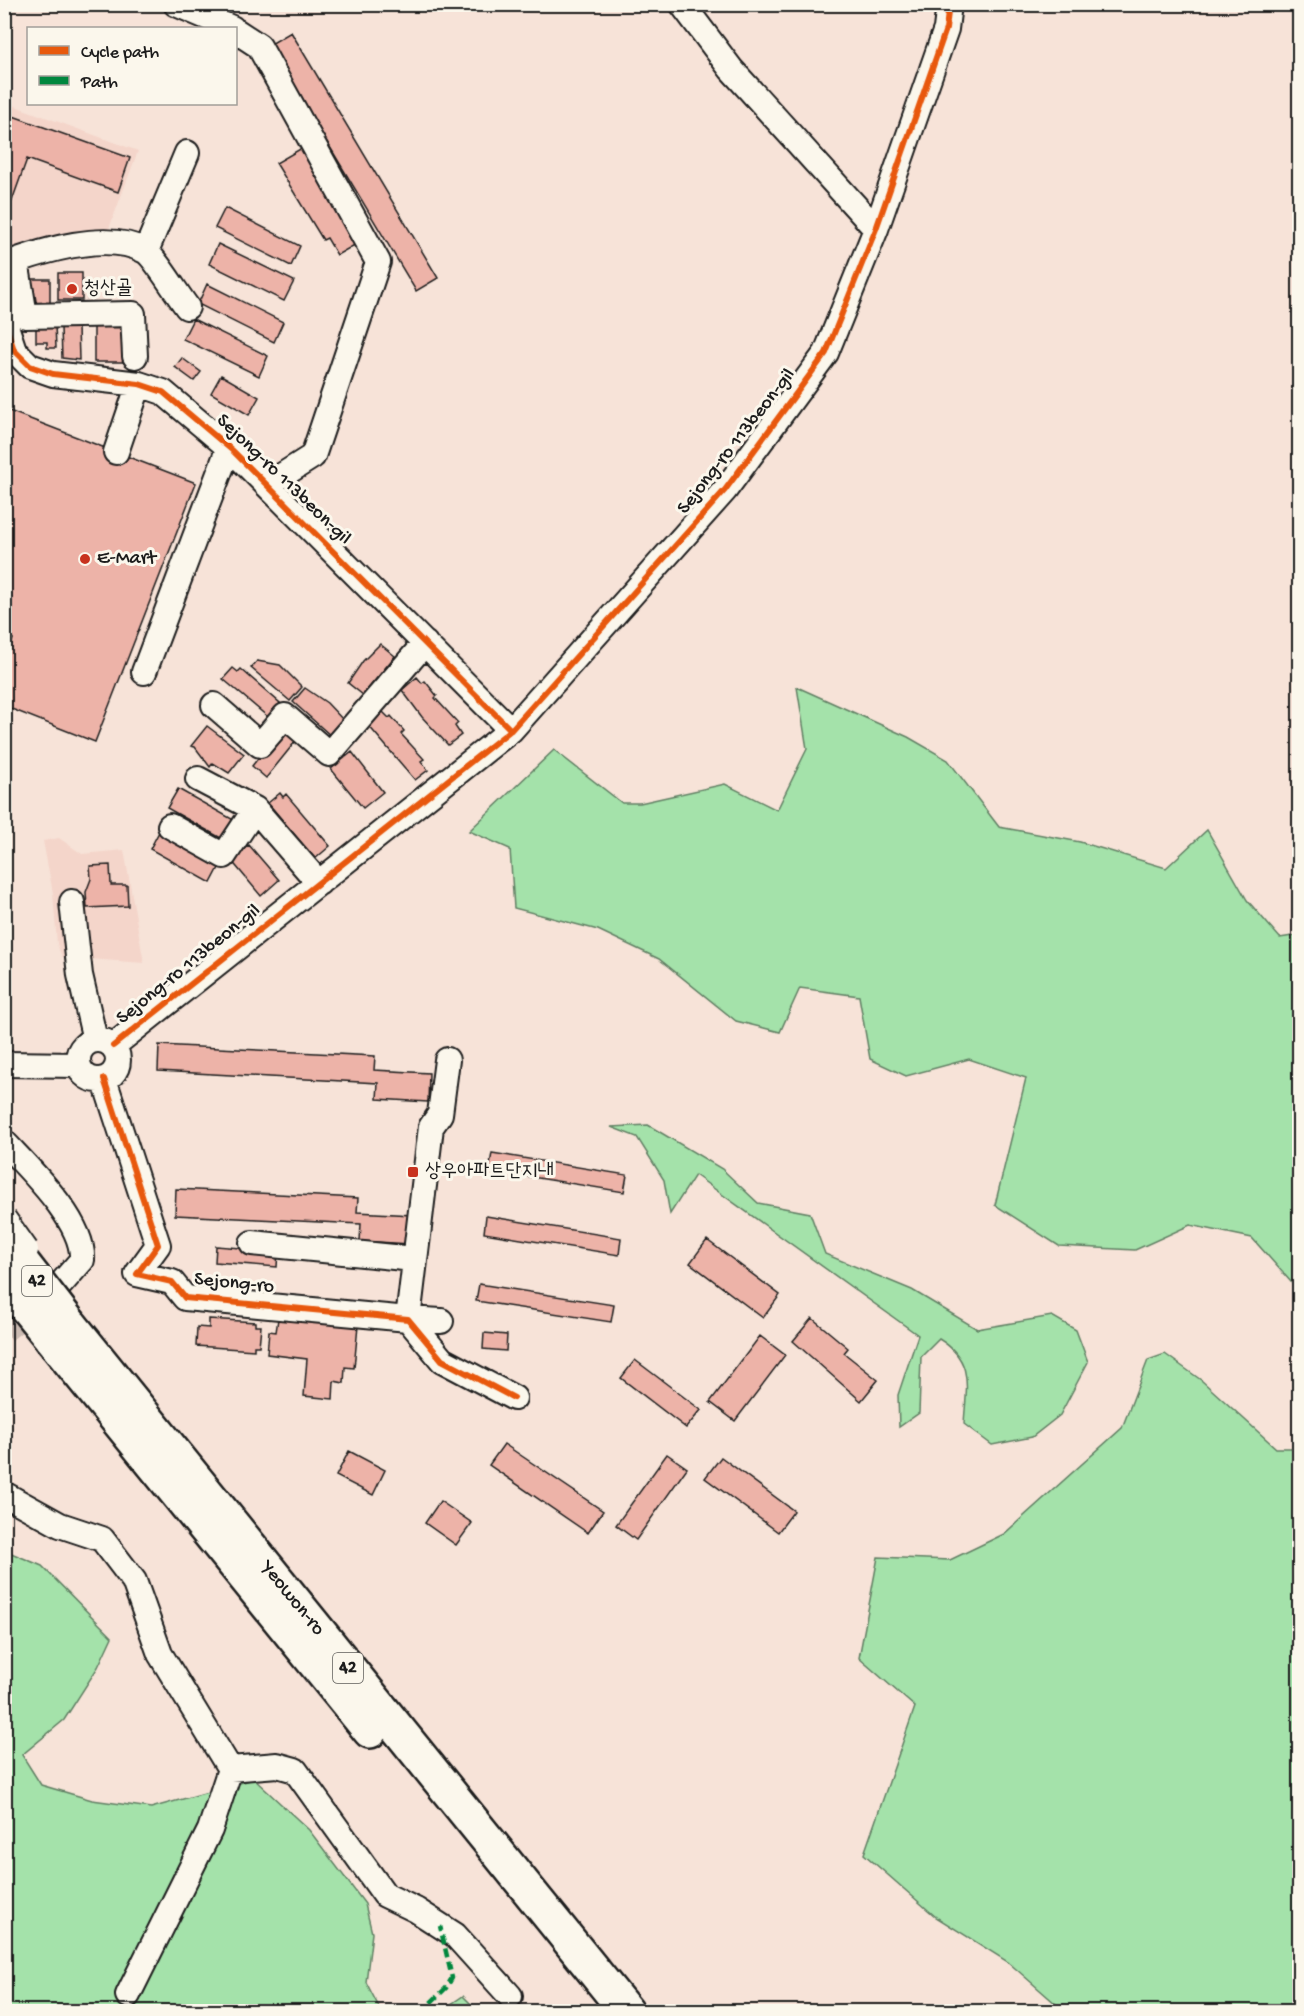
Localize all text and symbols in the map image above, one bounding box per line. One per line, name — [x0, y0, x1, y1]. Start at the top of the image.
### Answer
legend — [27, 27, 237, 105]
text: Cycle path — [81, 43, 159, 64]
text: Path — [80, 73, 118, 94]
place label: 청산골 — [84, 278, 132, 301]
marker: 청산골 — [65, 282, 79, 296]
street label: Sejong-ro 113beon-gil — [673, 364, 801, 520]
street label: Sejong-ro 113beon-gil — [211, 410, 355, 550]
place label: E-Mart — [97, 548, 158, 571]
marker: E-Mart — [78, 552, 92, 566]
street label: Sejong-ro 113beon-gil — [112, 900, 266, 1030]
place label: 상우아파트단지내 — [425, 1161, 554, 1184]
marker: 상우아파트단지내 — [406, 1165, 420, 1179]
road number: 42 — [22, 1266, 52, 1296]
street label: Sejong-ro — [193, 1268, 275, 1300]
street label: Yeowon-ro — [254, 1556, 329, 1641]
road number: 42 — [333, 1653, 363, 1683]

